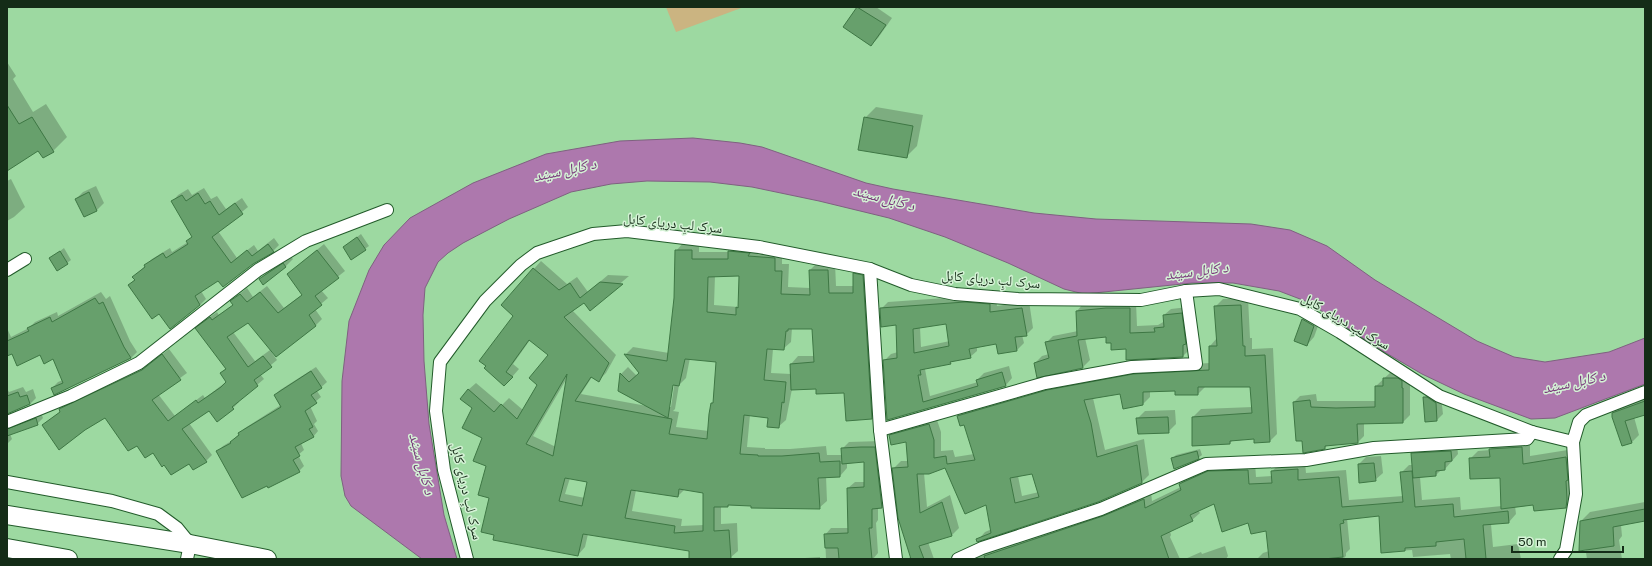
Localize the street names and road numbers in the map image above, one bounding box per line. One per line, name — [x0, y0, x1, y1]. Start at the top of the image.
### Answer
street label: سرک لبِ دریای کابل — [623, 210, 723, 239]
street label: سرک لبِ دریای کابل — [941, 267, 1041, 294]
street label: سرک لبِ دریای کابل — [1298, 289, 1393, 355]
street label: سرک لبِ دریای کابل — [445, 441, 486, 542]

